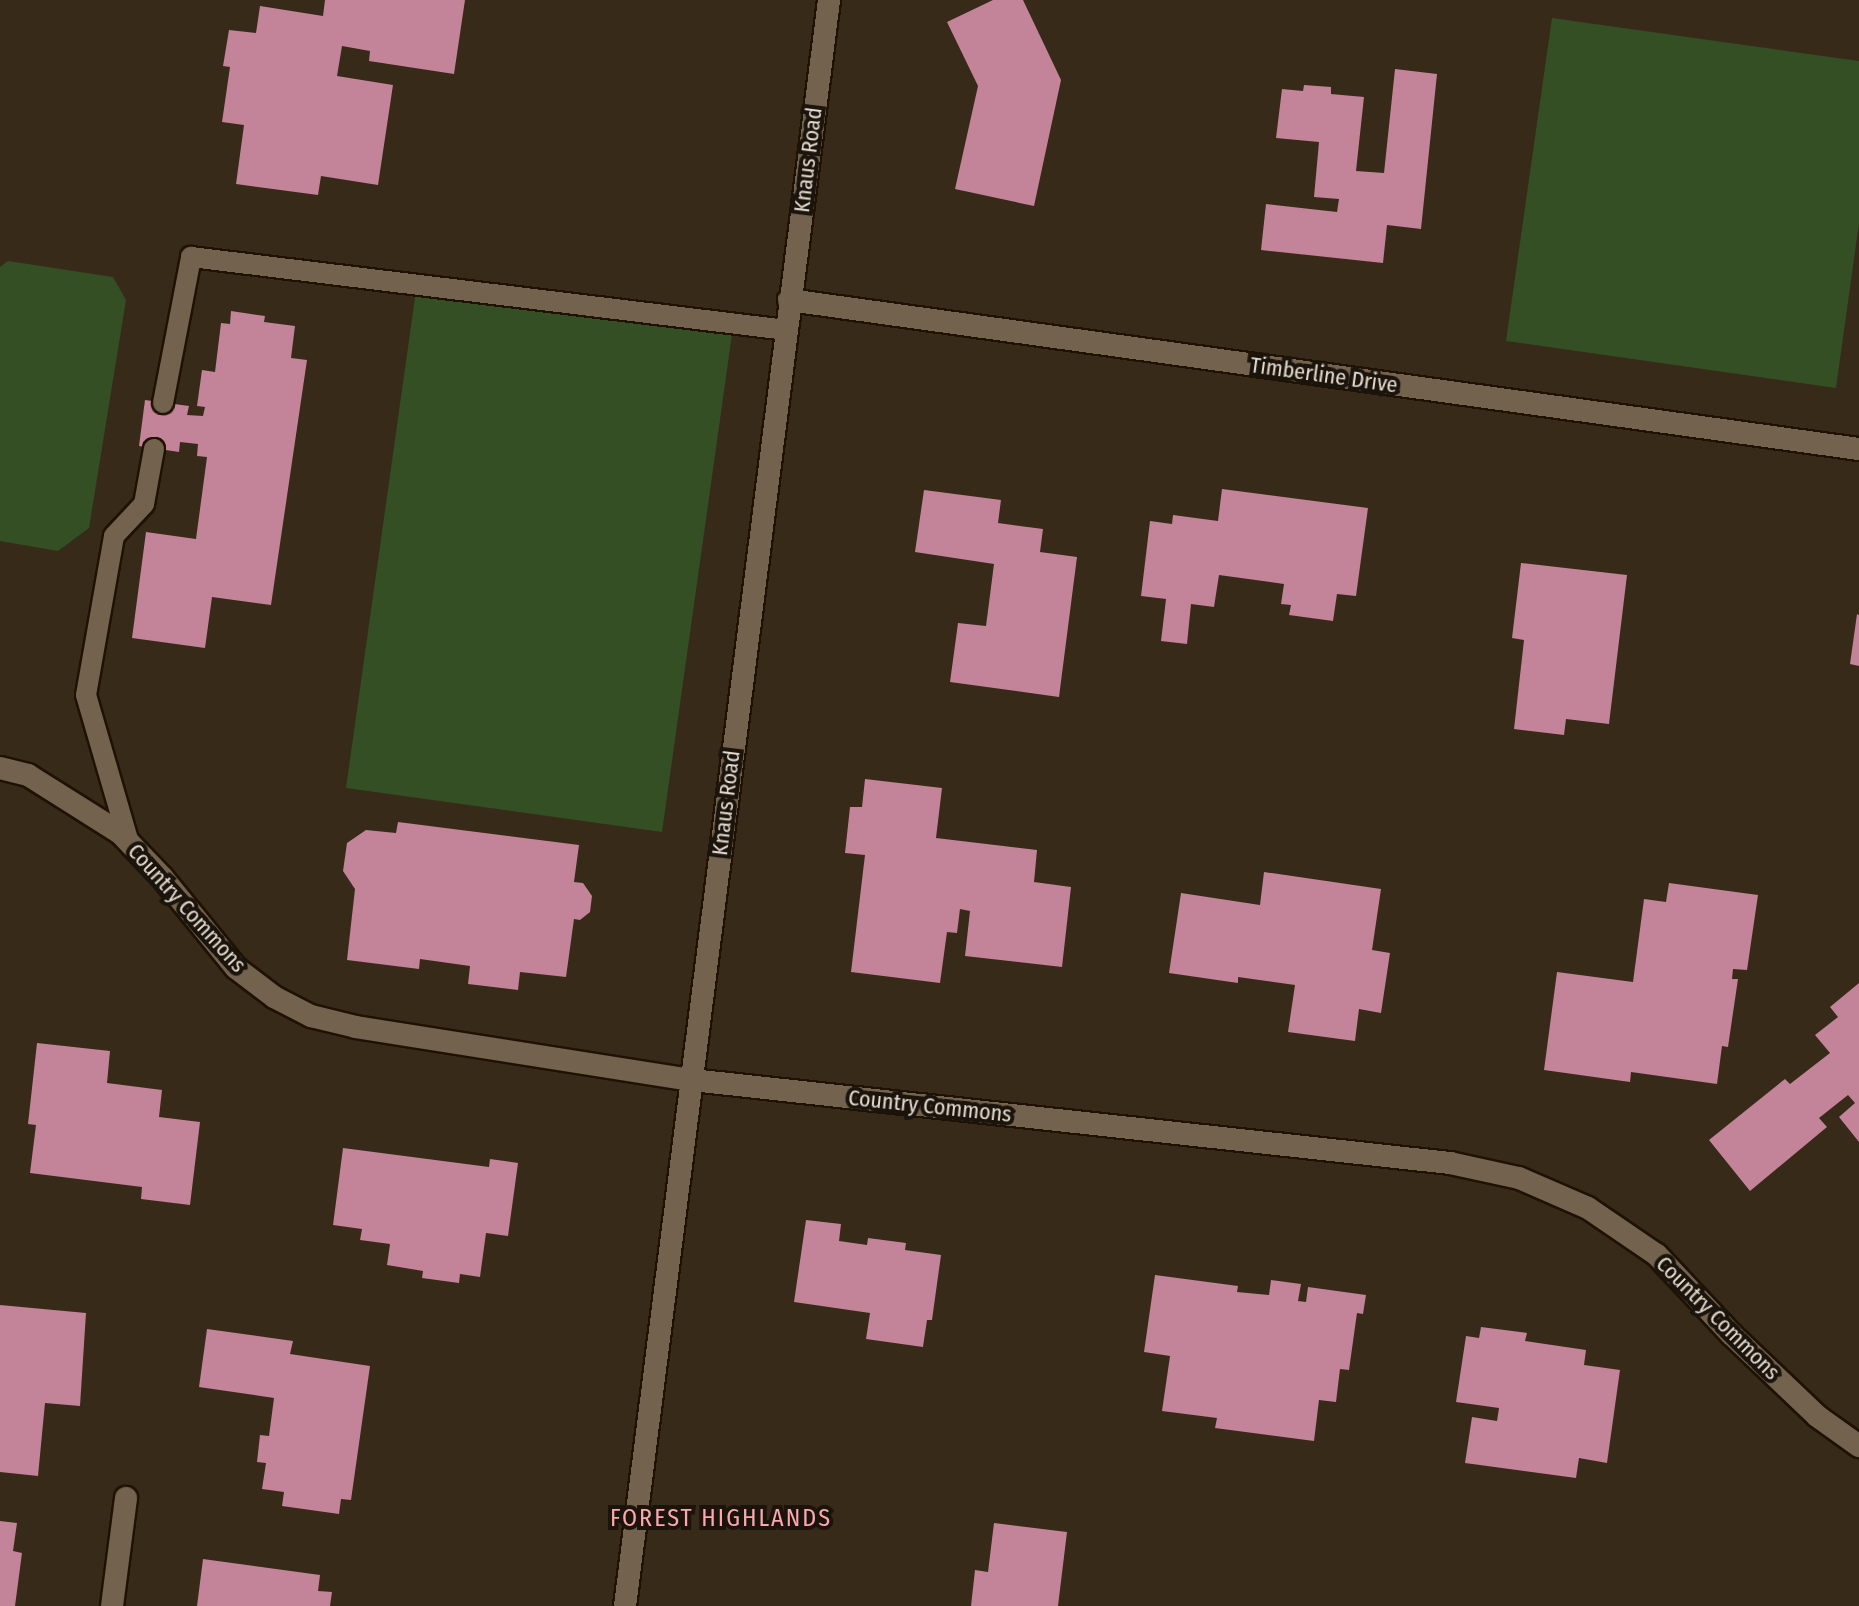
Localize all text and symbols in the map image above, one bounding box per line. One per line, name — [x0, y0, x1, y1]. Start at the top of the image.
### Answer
street label: Knaus Road — [788, 106, 828, 214]
street label: Timberline Drive — [1249, 352, 1399, 398]
street label: Knaus Road — [706, 749, 746, 857]
street label: Country Commons — [122, 838, 252, 978]
street label: Country Commons — [847, 1084, 1013, 1128]
street label: Country Commons — [1651, 1251, 1785, 1385]
district label: FOREST HIGHLANDS — [610, 1505, 832, 1533]

